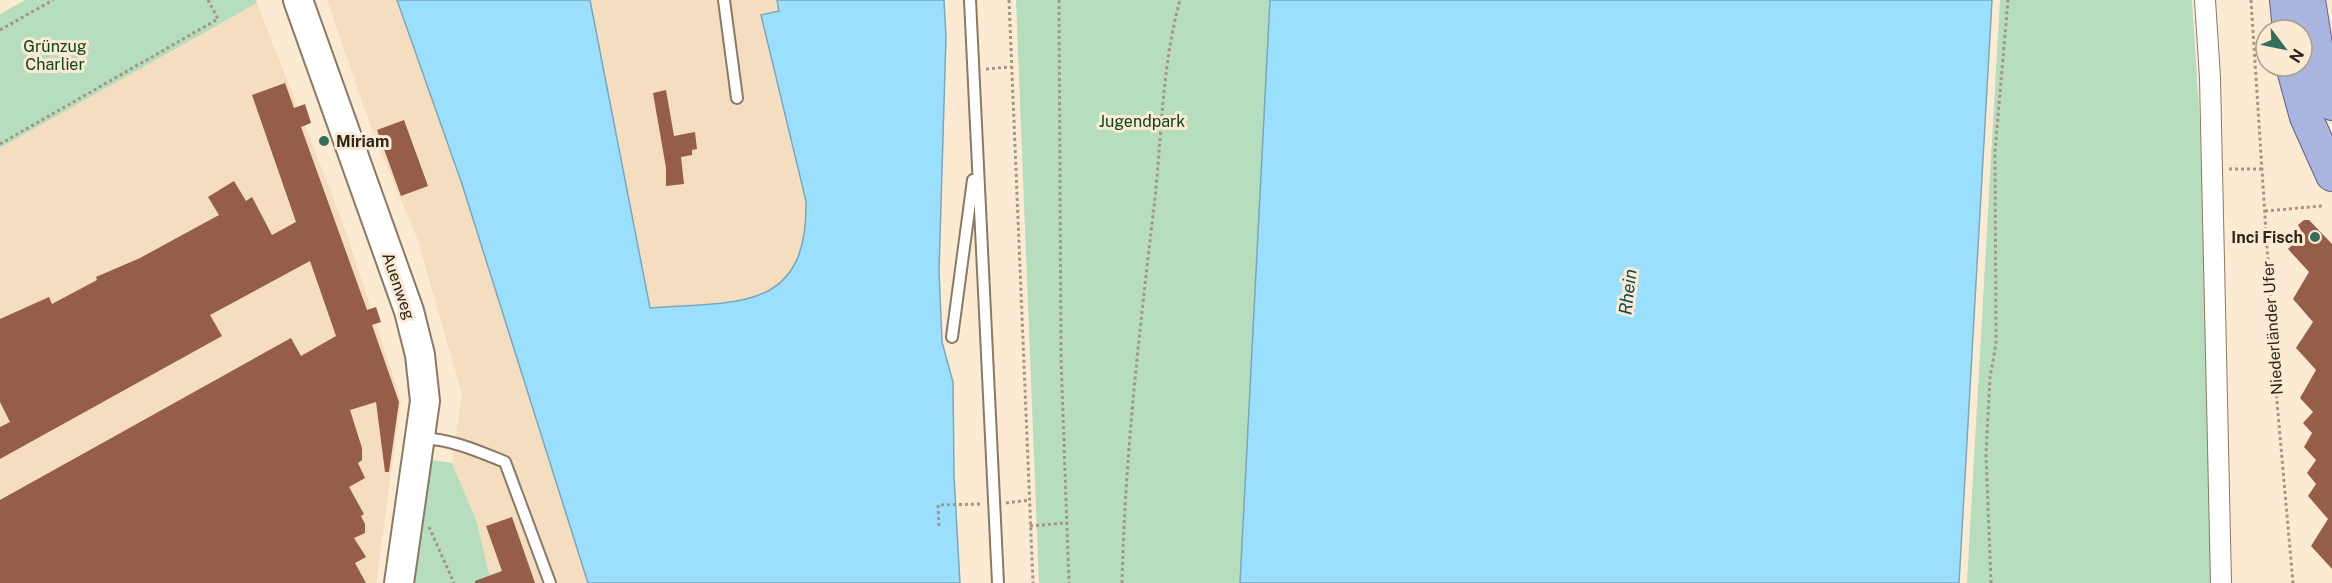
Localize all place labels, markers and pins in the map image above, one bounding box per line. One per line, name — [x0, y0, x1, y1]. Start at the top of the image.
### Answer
place label: Miriam — [336, 132, 389, 151]
marker: Miriam — [317, 134, 331, 148]
place label: Inci Fisch — [2231, 228, 2303, 247]
marker: Inci Fisch — [2308, 230, 2322, 244]

